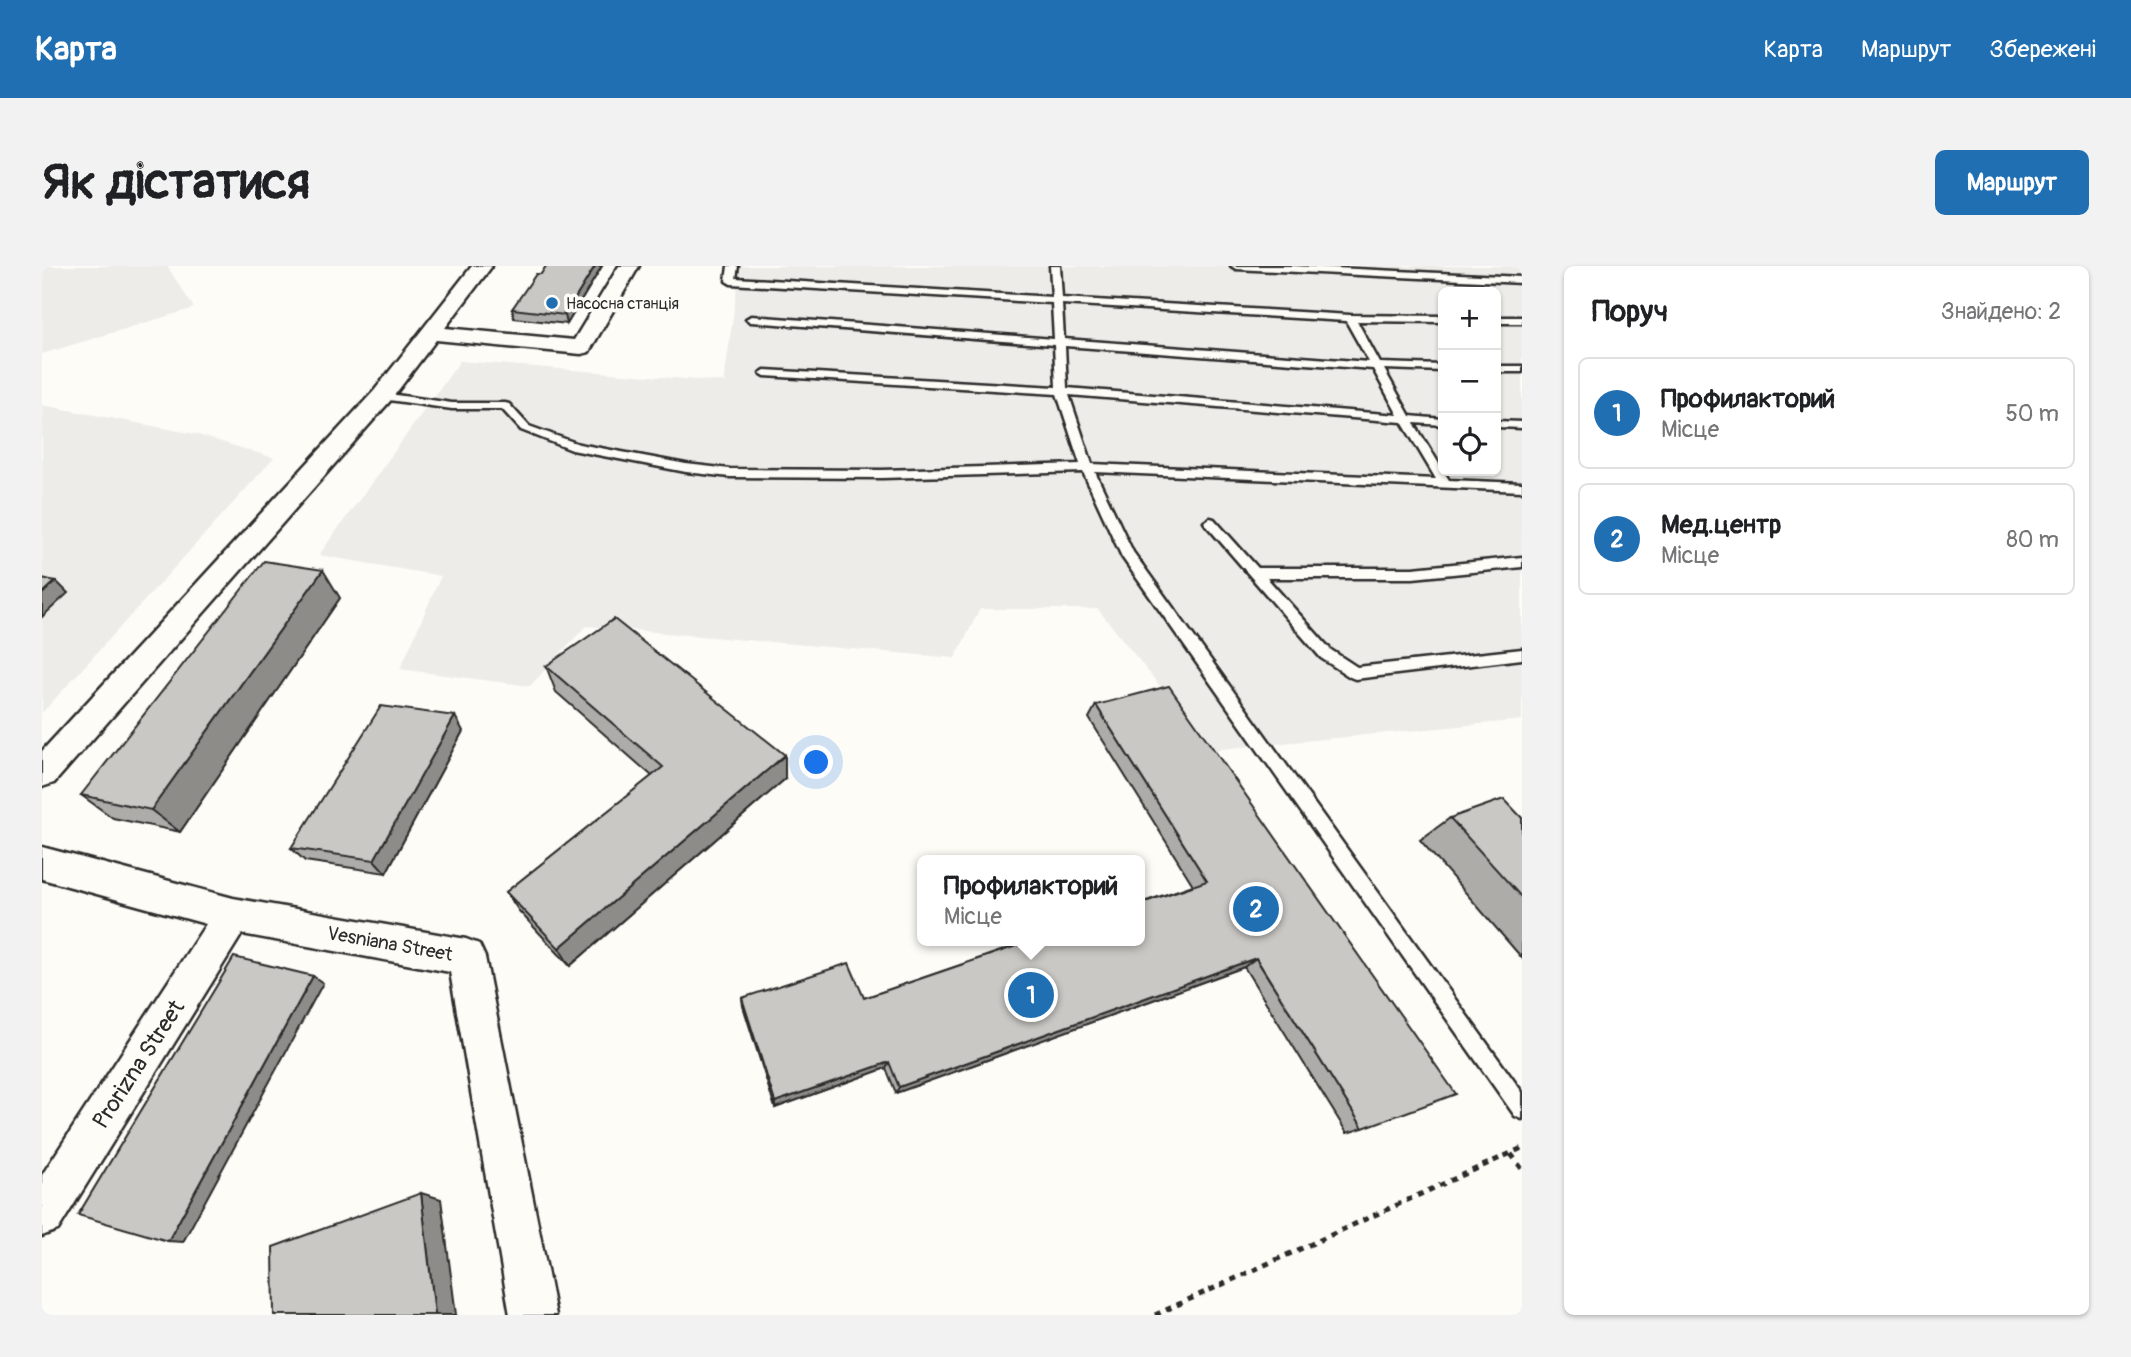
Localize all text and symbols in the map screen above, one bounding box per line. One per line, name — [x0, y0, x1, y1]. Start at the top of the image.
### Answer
text: Карта — [35, 29, 117, 70]
text: Карта — [1764, 35, 1823, 64]
text: Маршрут — [1861, 35, 1951, 64]
text: Збережені — [1989, 35, 2096, 64]
button: Маршрут — [1935, 150, 2089, 215]
text: Як дістатися — [42, 152, 310, 213]
map controls — [1438, 287, 1501, 476]
button: + — [1438, 287, 1501, 350]
text: Поруч — [1592, 293, 1668, 330]
place label: Насосна станція — [566, 294, 679, 314]
marker: Насосна станція — [544, 295, 560, 311]
text: Знайдено: 2 — [1941, 297, 2061, 326]
button: − — [1438, 350, 1501, 413]
text: Профилакторий — [1661, 383, 1835, 415]
text: 1 — [1613, 399, 1622, 428]
text: 50 m — [2005, 399, 2059, 428]
button: locate — [1438, 413, 1501, 476]
text: Місце — [1661, 415, 1719, 444]
text: Мед.центр — [1661, 509, 1781, 541]
text: 2 — [1611, 525, 1623, 554]
text: 80 m — [2006, 525, 2059, 554]
text: Місце — [1661, 541, 1719, 570]
your location — [799, 745, 833, 779]
popup — [917, 855, 1145, 946]
text: Профилакторий — [944, 870, 1118, 902]
pin: 2 — [1233, 883, 1279, 935]
text: Місце — [944, 902, 1002, 931]
street label: Vesniana Street — [325, 921, 455, 967]
pin: 1 — [1008, 969, 1054, 1021]
street label: Prorizna Street — [86, 994, 191, 1134]

